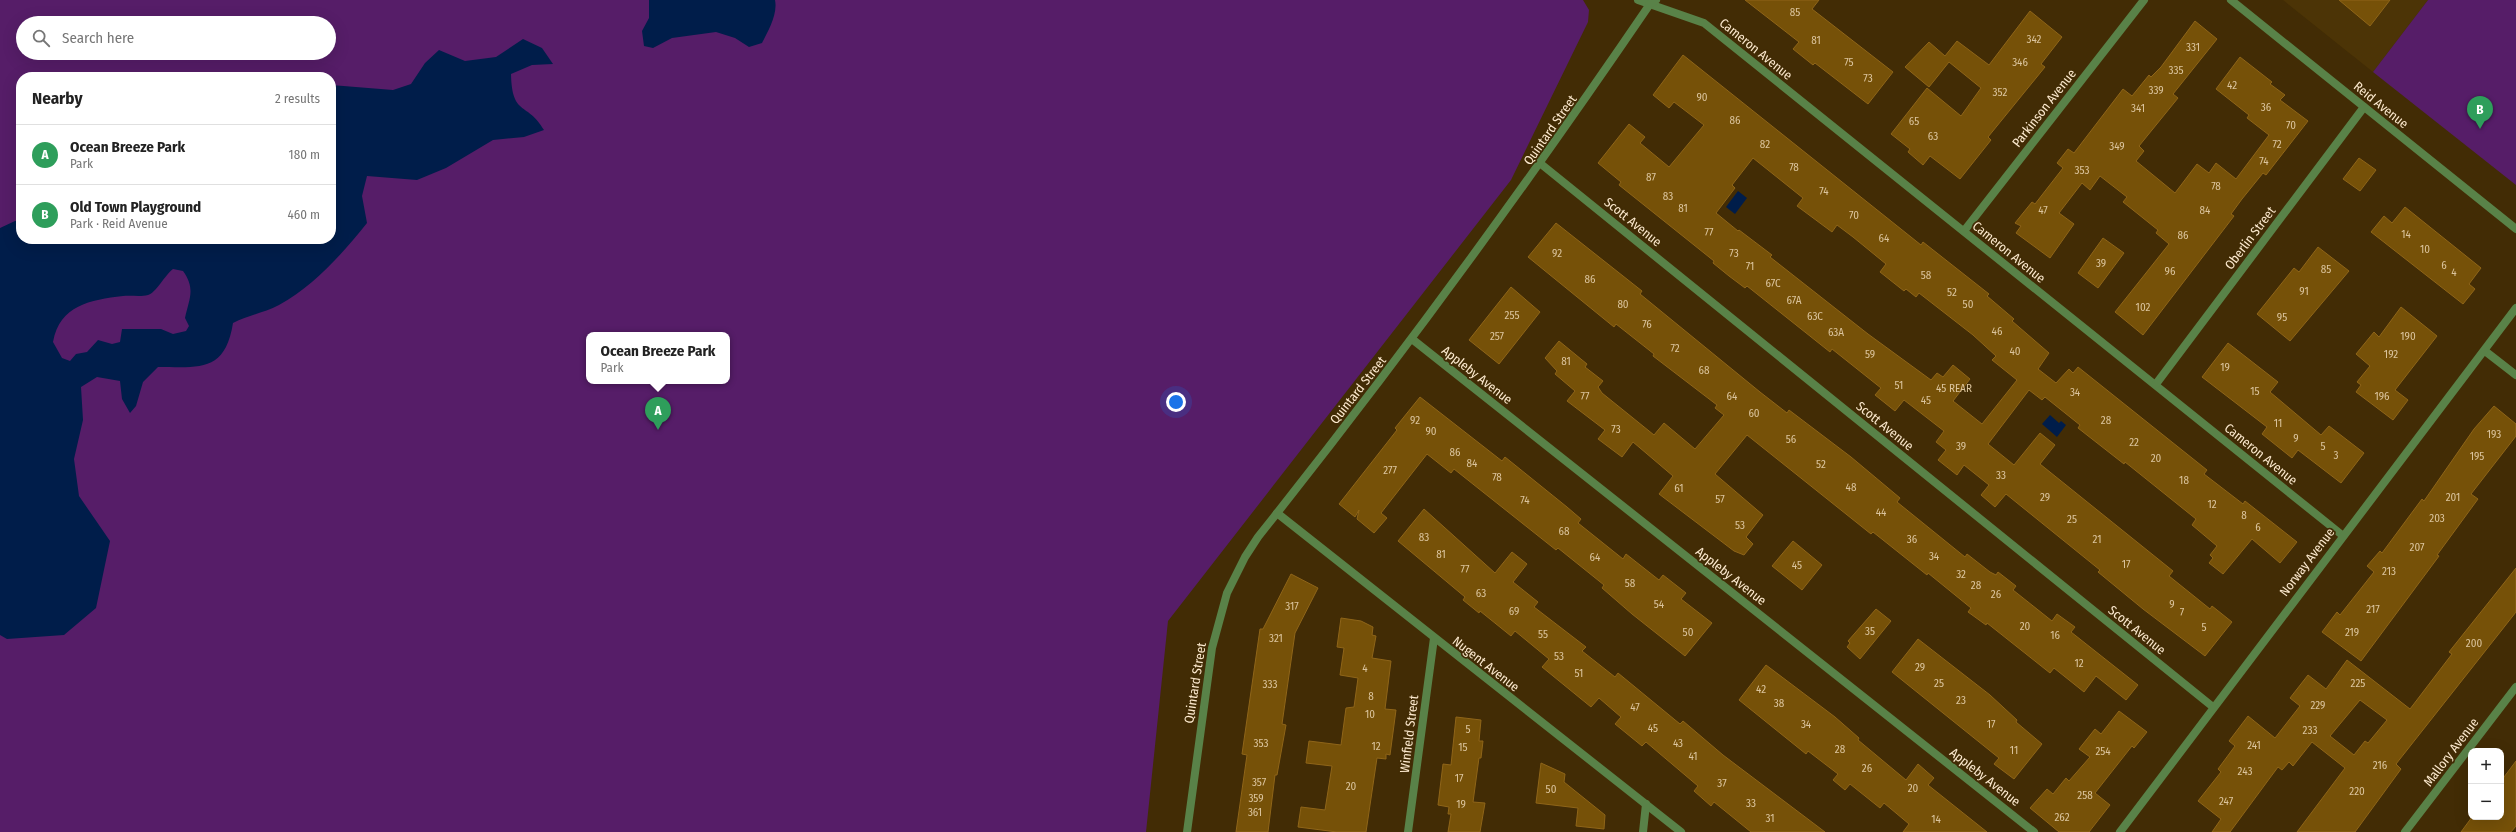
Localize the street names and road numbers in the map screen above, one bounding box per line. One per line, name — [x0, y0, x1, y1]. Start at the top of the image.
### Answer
street label: Cameron Avenue — [1717, 15, 1795, 83]
street label: Parkinson Avenue — [2009, 66, 2079, 150]
street label: Reid Avenue — [2351, 79, 2411, 131]
street label: Quintard Street — [1520, 92, 1580, 168]
street label: Scott Avenue — [1601, 194, 1665, 250]
street label: Oberlin Street — [2222, 203, 2279, 272]
street label: Cameron Avenue — [1970, 218, 2048, 286]
street label: Appleby Avenue — [1439, 343, 1515, 407]
street label: Quintard Street — [1327, 353, 1390, 427]
street label: Scott Avenue — [1853, 398, 1917, 454]
street label: Cameron Avenue — [2222, 420, 2300, 488]
street label: Norway Avenue — [2276, 525, 2338, 599]
street label: Appleby Avenue — [1693, 544, 1769, 608]
street label: Scott Avenue — [2105, 602, 2169, 658]
street label: Nugent Avenue — [1450, 633, 1522, 695]
street label: Quintard Street — [1181, 641, 1209, 725]
street label: Winfield Street — [1397, 693, 1421, 774]
street label: Mallory Avenue — [2420, 715, 2482, 789]
street label: Appleby Avenue — [1947, 745, 2023, 809]

